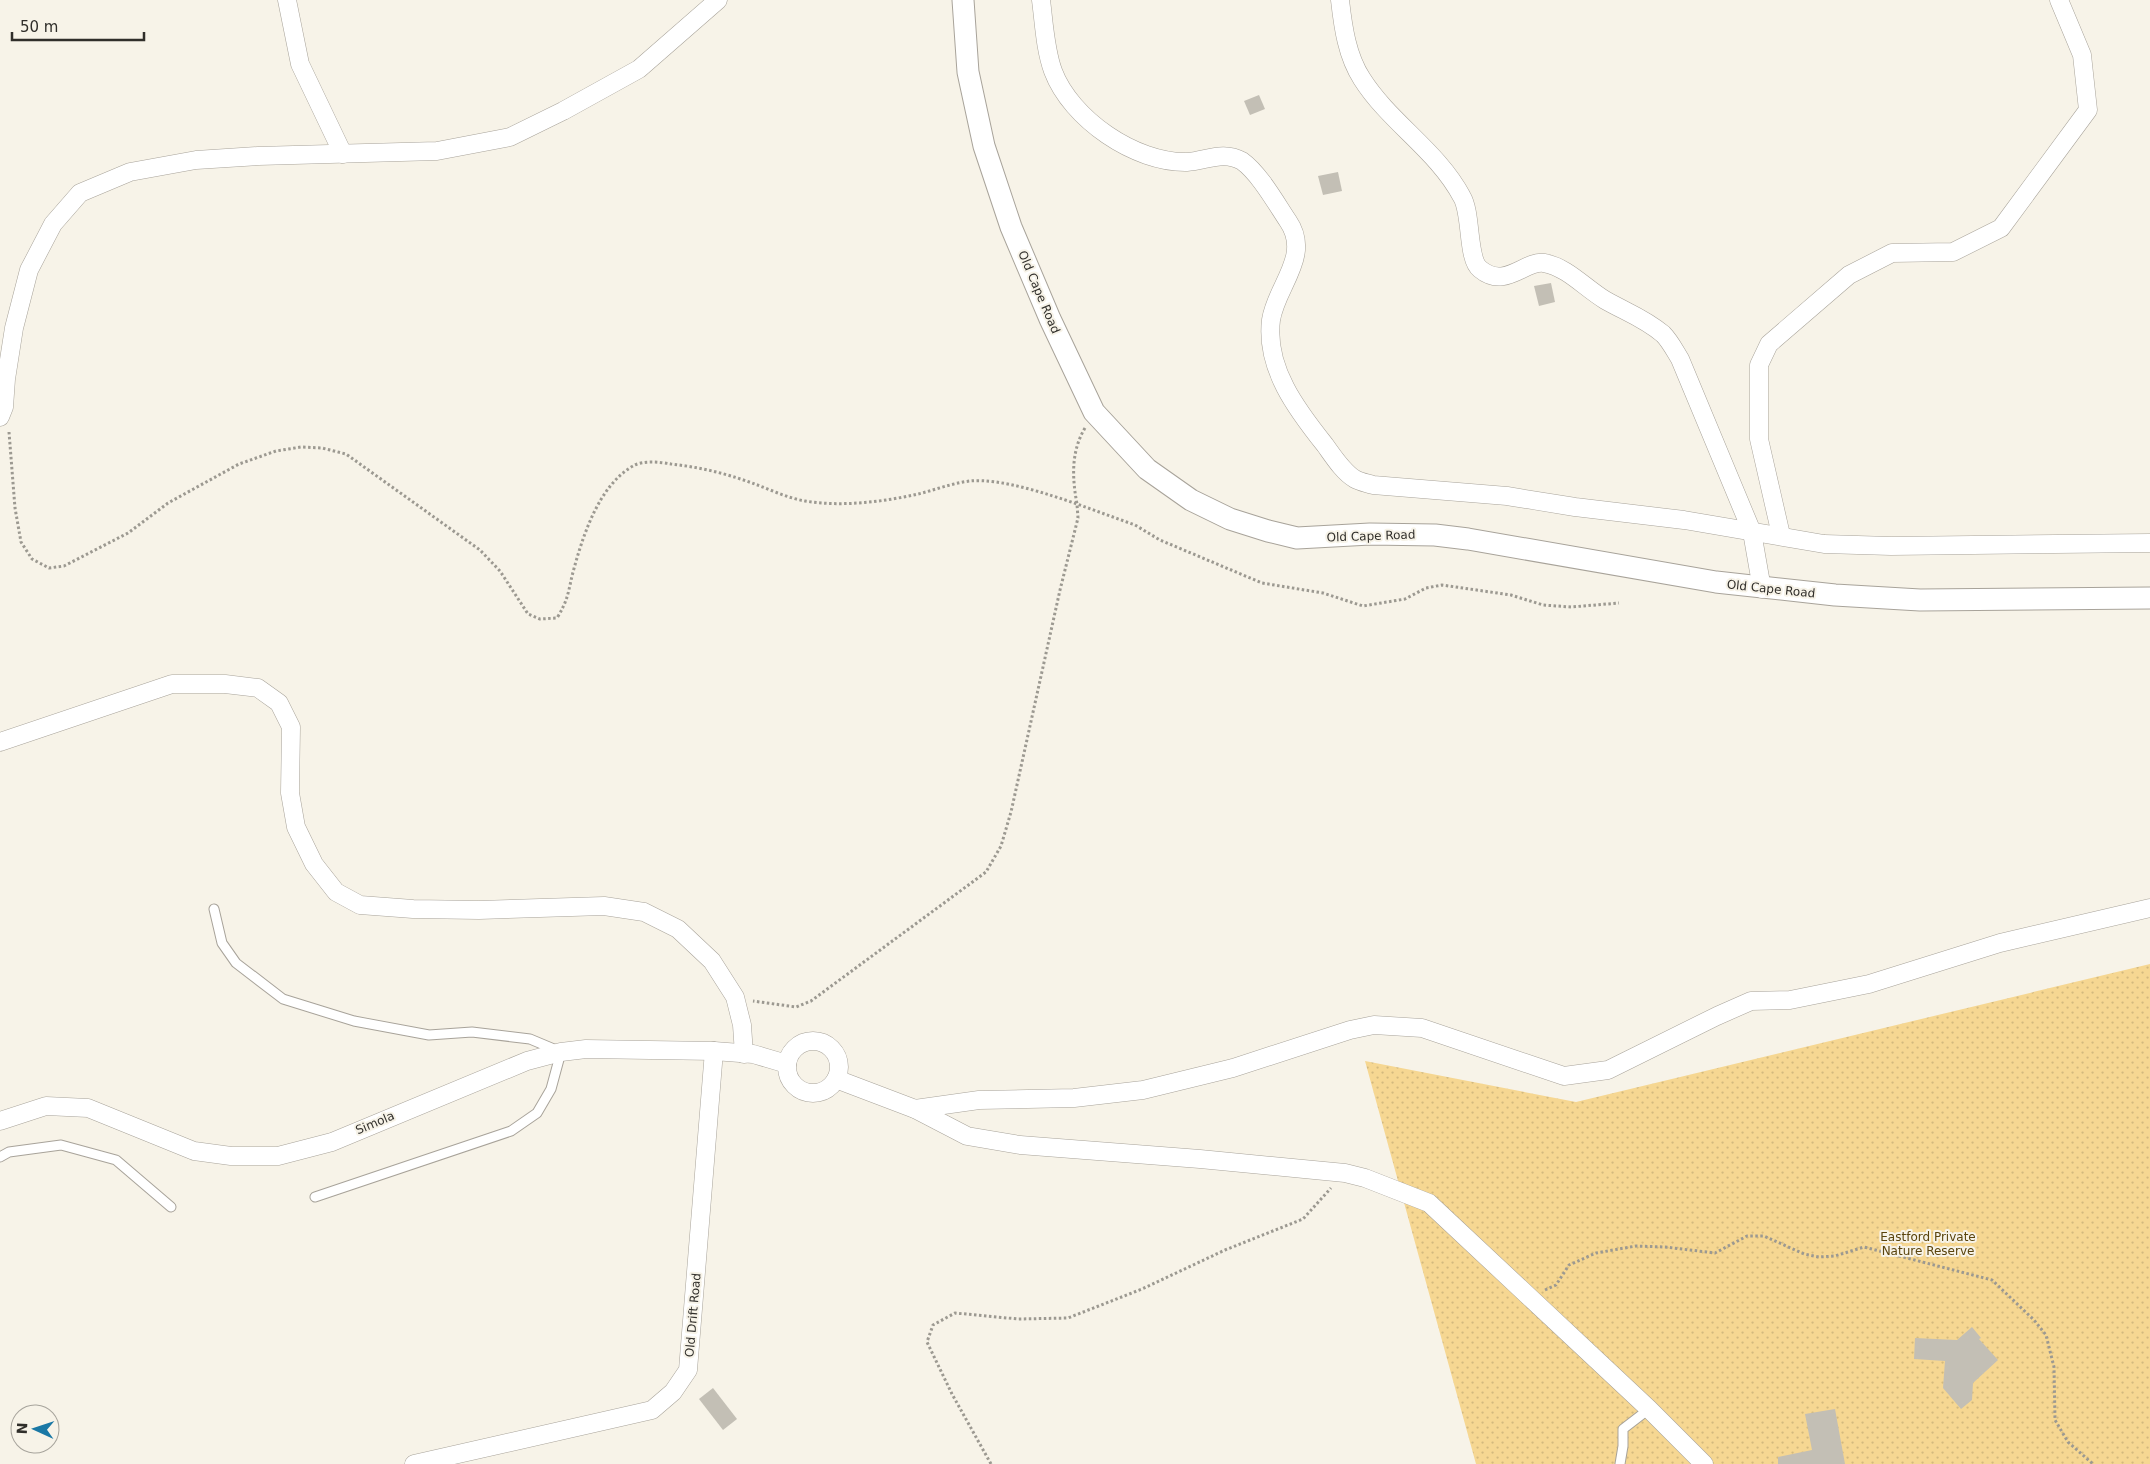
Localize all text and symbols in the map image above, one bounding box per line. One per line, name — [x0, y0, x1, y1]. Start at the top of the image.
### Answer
scale bar — [12, 10, 145, 42]
text: 50 m — [20, 18, 58, 36]
street label: Old Cape Road — [1015, 248, 1063, 336]
street label: Old Cape Road — [1326, 527, 1416, 545]
street label: Old Cape Road — [1726, 577, 1816, 601]
street label: Simola — [354, 1109, 396, 1137]
park label: Eastford Private Nature Reserve — [1880, 1230, 1976, 1258]
street label: Old Drift Road — [682, 1272, 704, 1358]
north arrow — [10, 1404, 60, 1454]
text: N — [14, 1422, 30, 1435]

